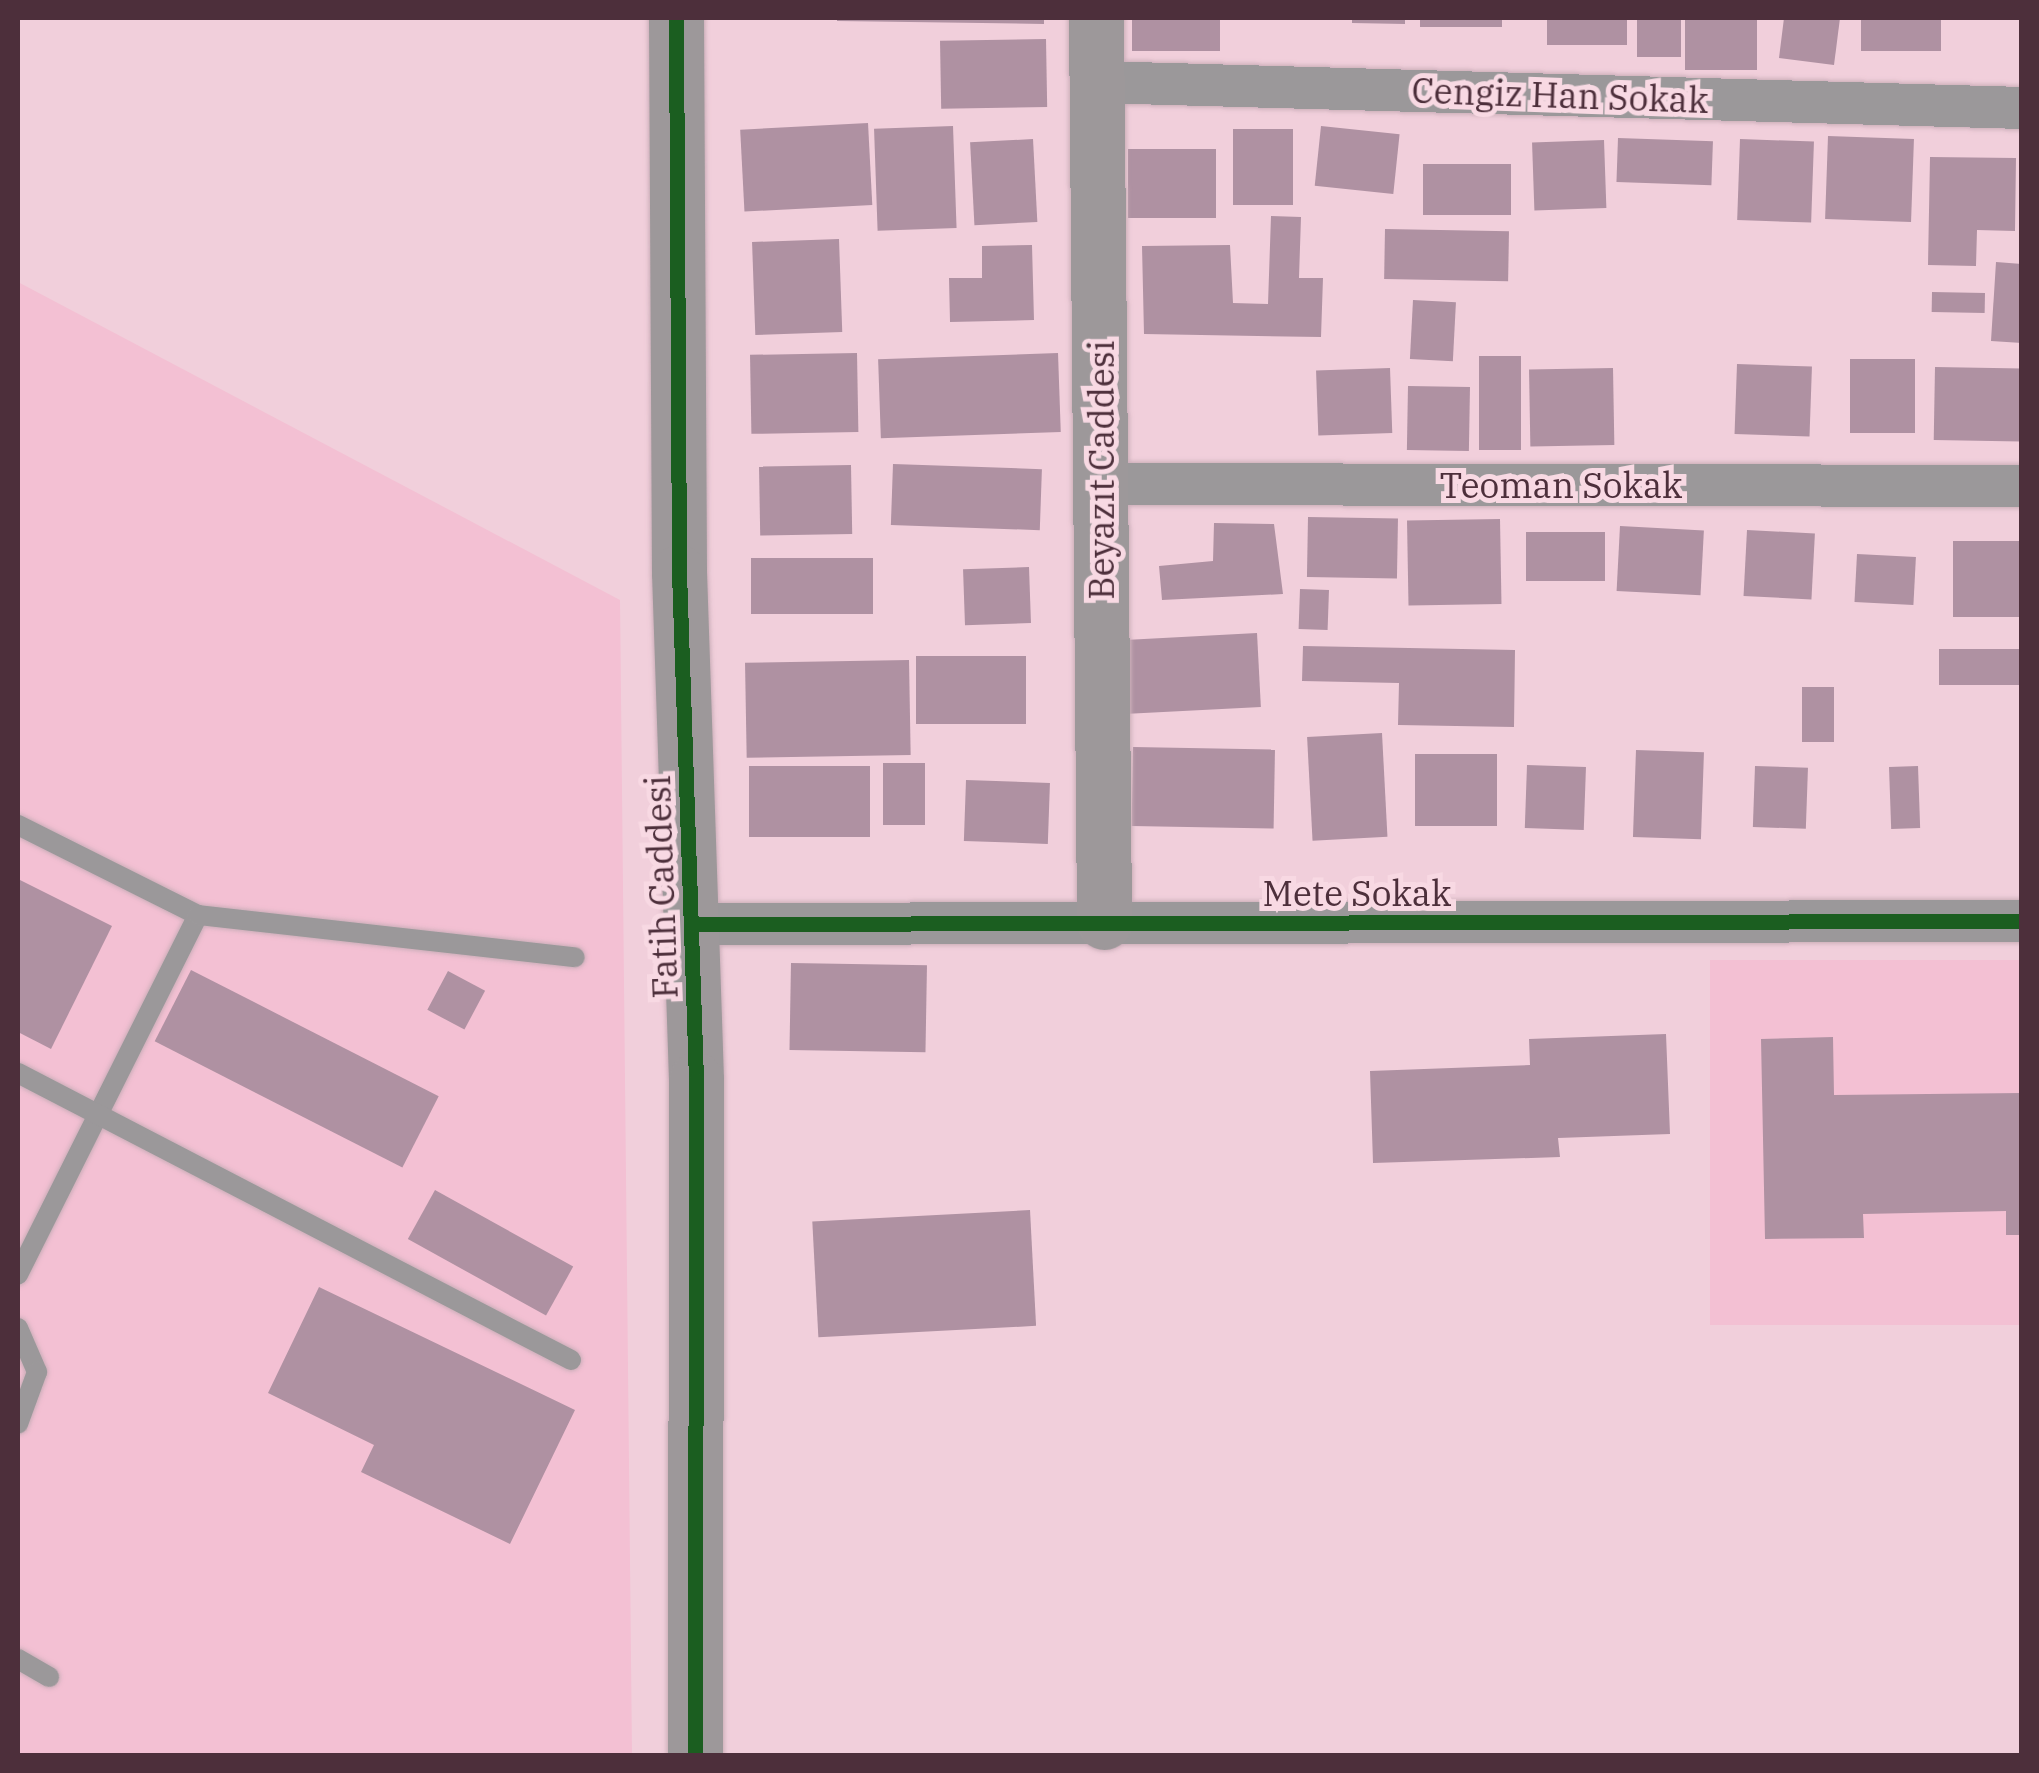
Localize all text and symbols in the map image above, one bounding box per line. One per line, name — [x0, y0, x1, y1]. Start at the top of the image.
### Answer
street label: Cengiz Han Sokak — [1411, 69, 1709, 121]
street label: Beyazıt Caddesi — [1080, 340, 1122, 600]
street label: Teoman Sokak — [1439, 464, 1683, 506]
street label: Fatih Caddesi — [636, 775, 686, 999]
street label: Mete Sokak — [1263, 872, 1451, 914]

